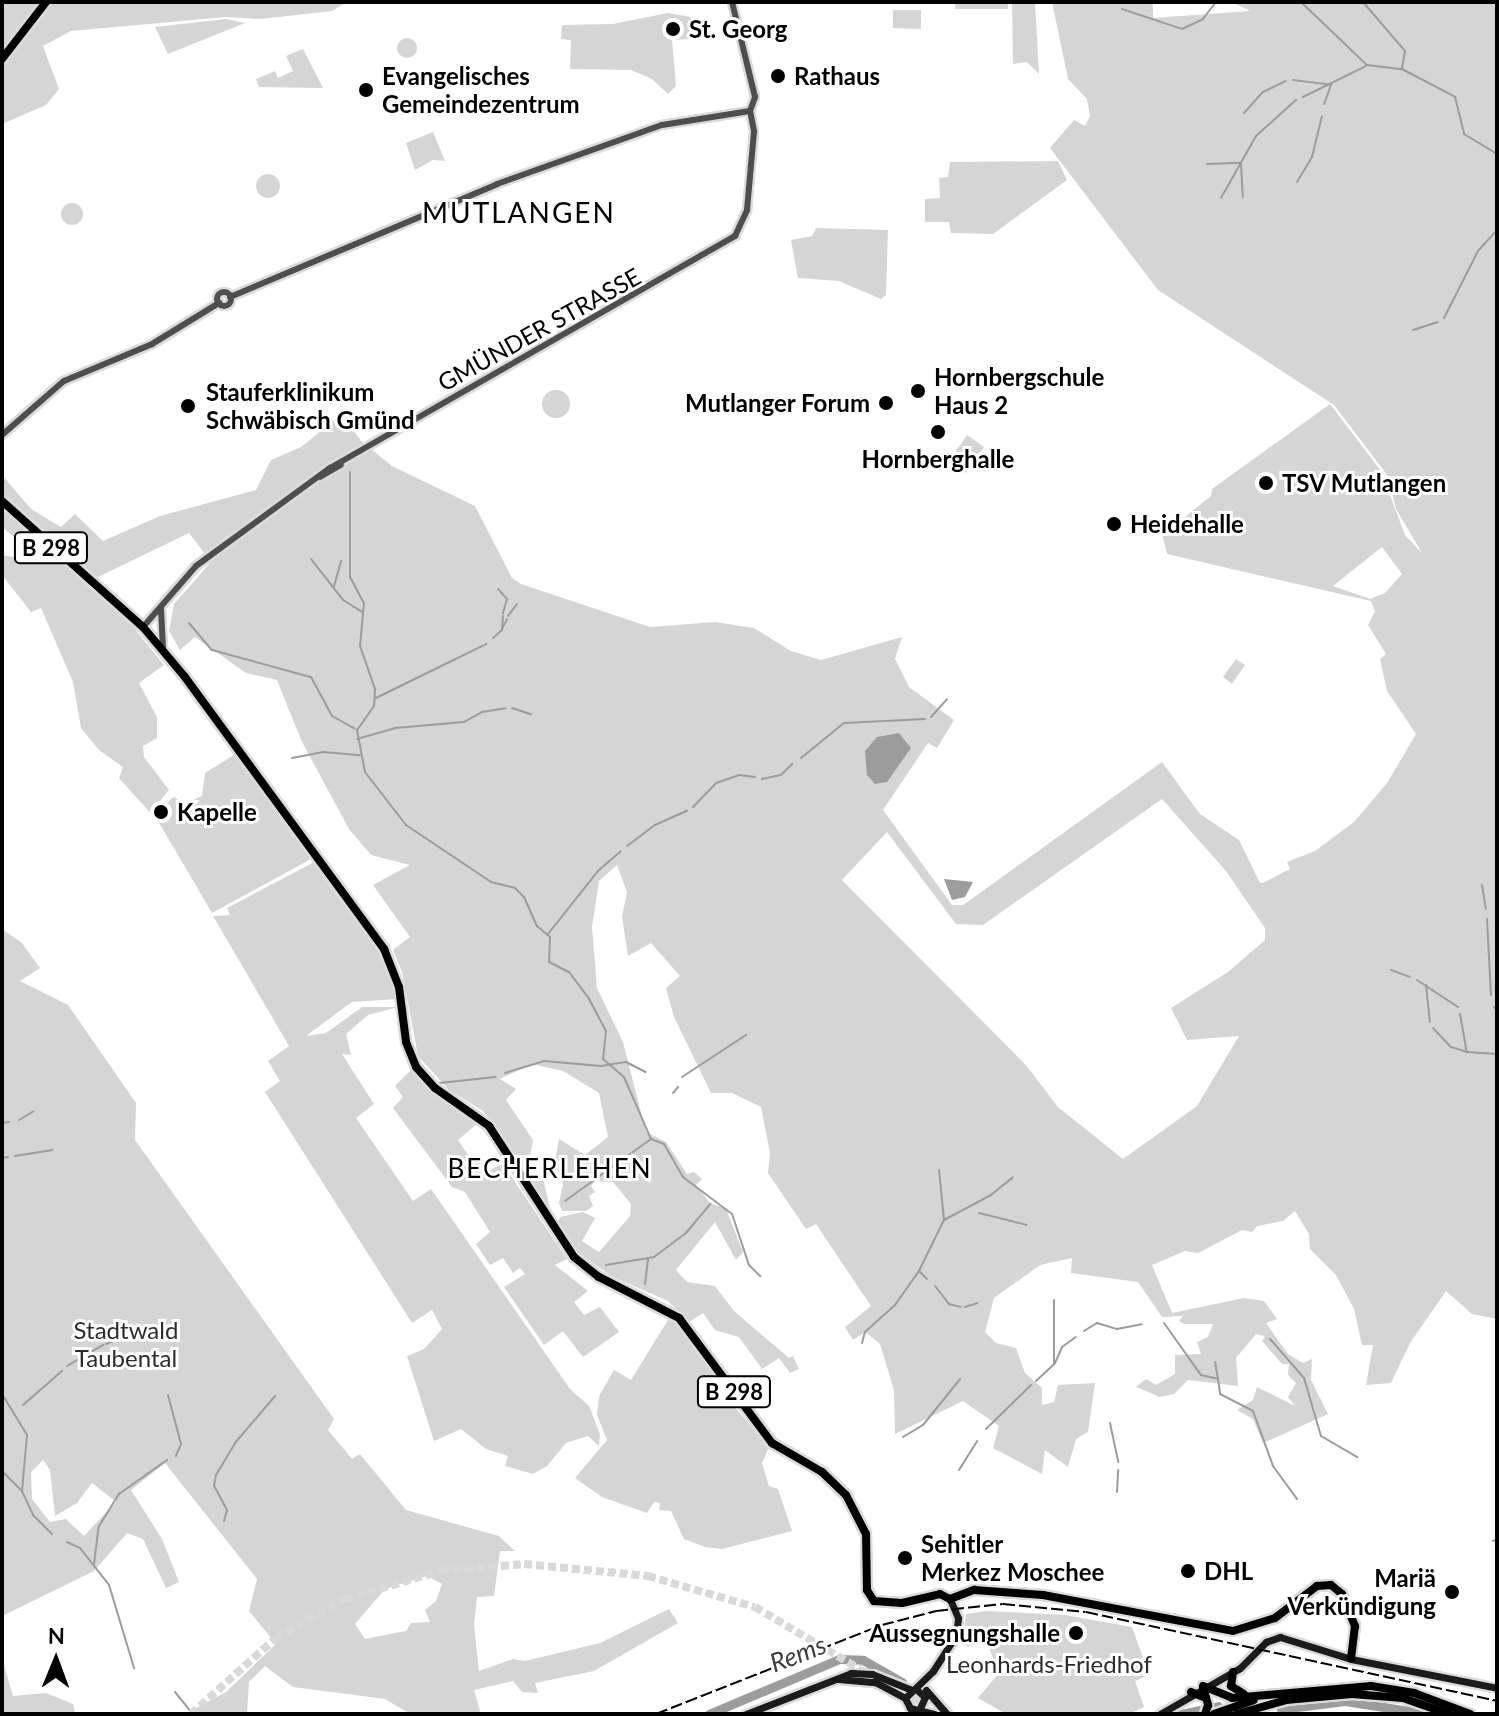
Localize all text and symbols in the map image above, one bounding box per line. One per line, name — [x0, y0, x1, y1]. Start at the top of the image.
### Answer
place label: St. Georg — [689, 15, 787, 43]
marker: St. Georg — [664, 20, 682, 38]
place label: Evangelisches Gemeindezentrum — [382, 62, 580, 118]
place label: Rathaus — [794, 62, 880, 90]
marker: Rathaus — [769, 67, 787, 85]
marker: Evangelisches Gemeindezentrum — [357, 81, 375, 99]
district label: MUTLANGEN — [422, 195, 616, 229]
street label: GMÜNDER STRASSE — [433, 261, 645, 397]
place label: Hornbergschule Haus 2 — [934, 363, 1104, 419]
place label: Stauferklinikum Schwäbisch Gmünd — [206, 378, 415, 434]
marker: Hornbergschule Haus 2 — [909, 382, 927, 400]
place label: Mutlanger Forum — [684, 389, 870, 417]
marker: Mutlanger Forum — [877, 394, 895, 412]
marker: Stauferklinikum Schwäbisch Gmünd — [177, 395, 199, 417]
marker: Hornberghalle — [929, 423, 947, 441]
place label: Hornberghalle — [862, 445, 1014, 473]
place label: TSV Mutlangen — [1282, 469, 1447, 497]
marker: TSV Mutlangen — [1257, 474, 1275, 492]
place label: Heidehalle — [1130, 510, 1244, 538]
marker: Heidehalle — [1105, 515, 1123, 533]
road number: B 298 — [13, 530, 89, 566]
place label: Kapelle — [177, 798, 257, 826]
marker: Kapelle — [152, 803, 170, 821]
district label: BECHERLEHEN — [447, 1153, 653, 1185]
park label: Stadtwald Taubental — [74, 1316, 178, 1372]
road number: B 298 — [696, 1374, 772, 1410]
place label: Sehitler Merkez Moschee — [921, 1530, 1104, 1586]
marker: Sehitler Merkez Moschee — [896, 1549, 914, 1567]
place label: DHL — [1204, 1557, 1253, 1585]
marker: DHL — [1179, 1562, 1197, 1580]
place label: Mariä Verkündigung — [1287, 1564, 1436, 1620]
marker: Mariä Verkündigung — [1443, 1583, 1461, 1601]
place label: Aussegnungshalle — [869, 1619, 1060, 1647]
north arrow — [16, 1620, 96, 1700]
text: N — [48, 1622, 65, 1649]
marker: Aussegnungshalle — [1067, 1624, 1085, 1642]
water label: Rems — [765, 1629, 831, 1679]
park label: Leonhards-Friedhof — [946, 1650, 1152, 1678]

